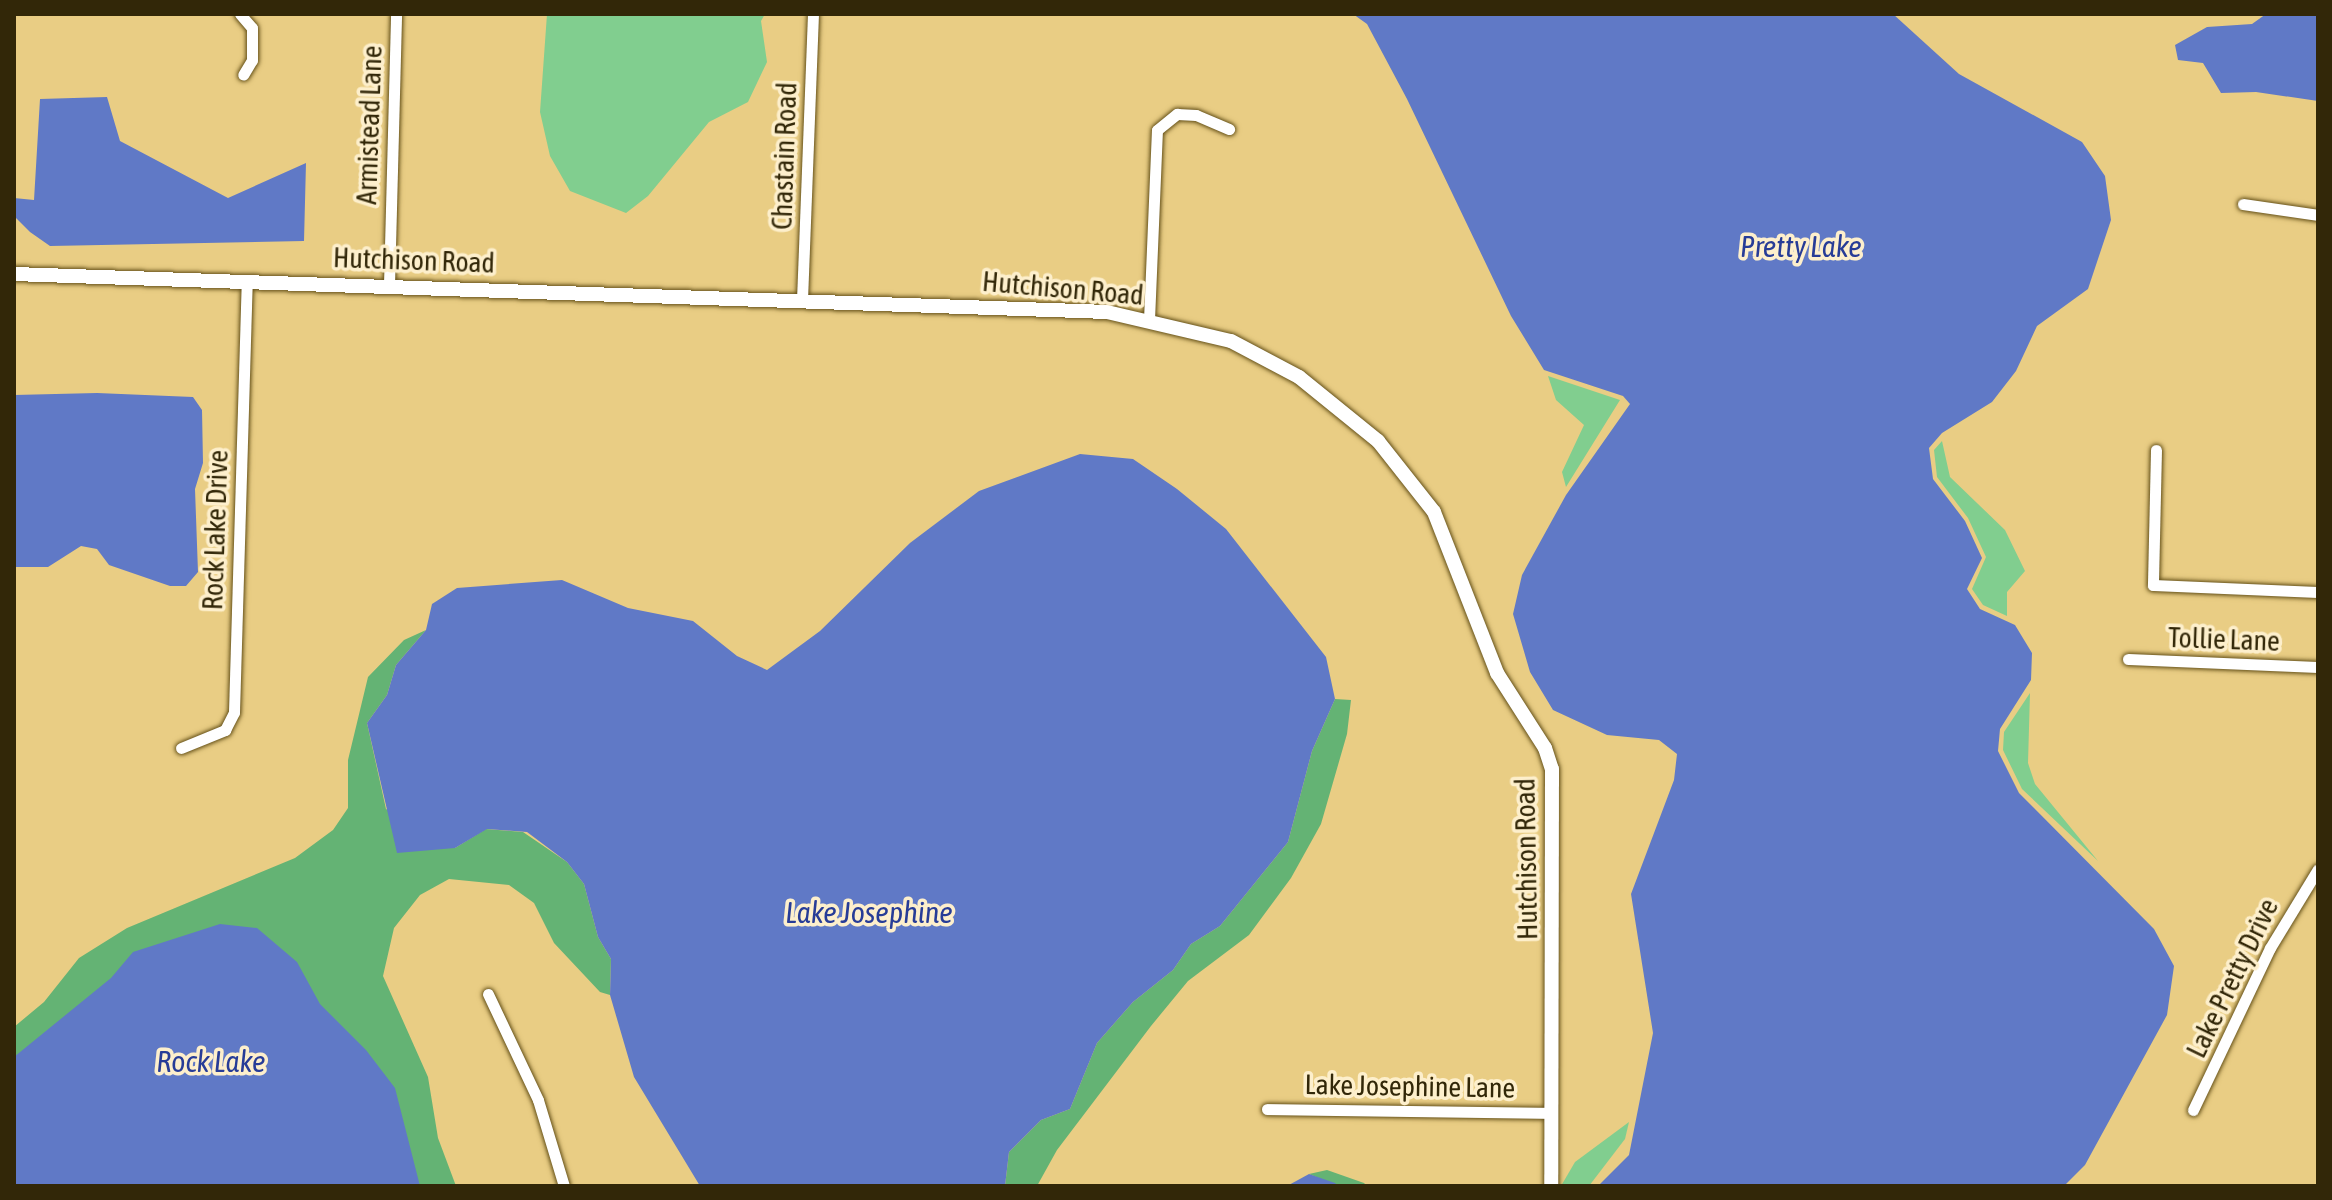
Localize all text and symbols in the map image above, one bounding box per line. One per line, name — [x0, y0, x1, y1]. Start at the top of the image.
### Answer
street label: Armistead Lane — [349, 45, 389, 205]
street label: Chastain Road — [765, 82, 803, 230]
water label: Pretty Lake — [1740, 228, 1862, 264]
street label: Hutchison Road — [333, 240, 495, 280]
street label: Hutchison Road — [981, 264, 1145, 312]
street label: Rock Lake Drive — [195, 449, 235, 611]
street label: Tollie Lane — [2168, 620, 2280, 658]
street label: Hutchison Road — [1508, 778, 1544, 940]
street label: Lake Pretty Drive — [2179, 893, 2285, 1063]
water label: Lake Josephine — [785, 894, 953, 930]
water label: Rock Lake — [156, 1043, 266, 1079]
street label: Lake Josephine Lane — [1304, 1067, 1516, 1105]

